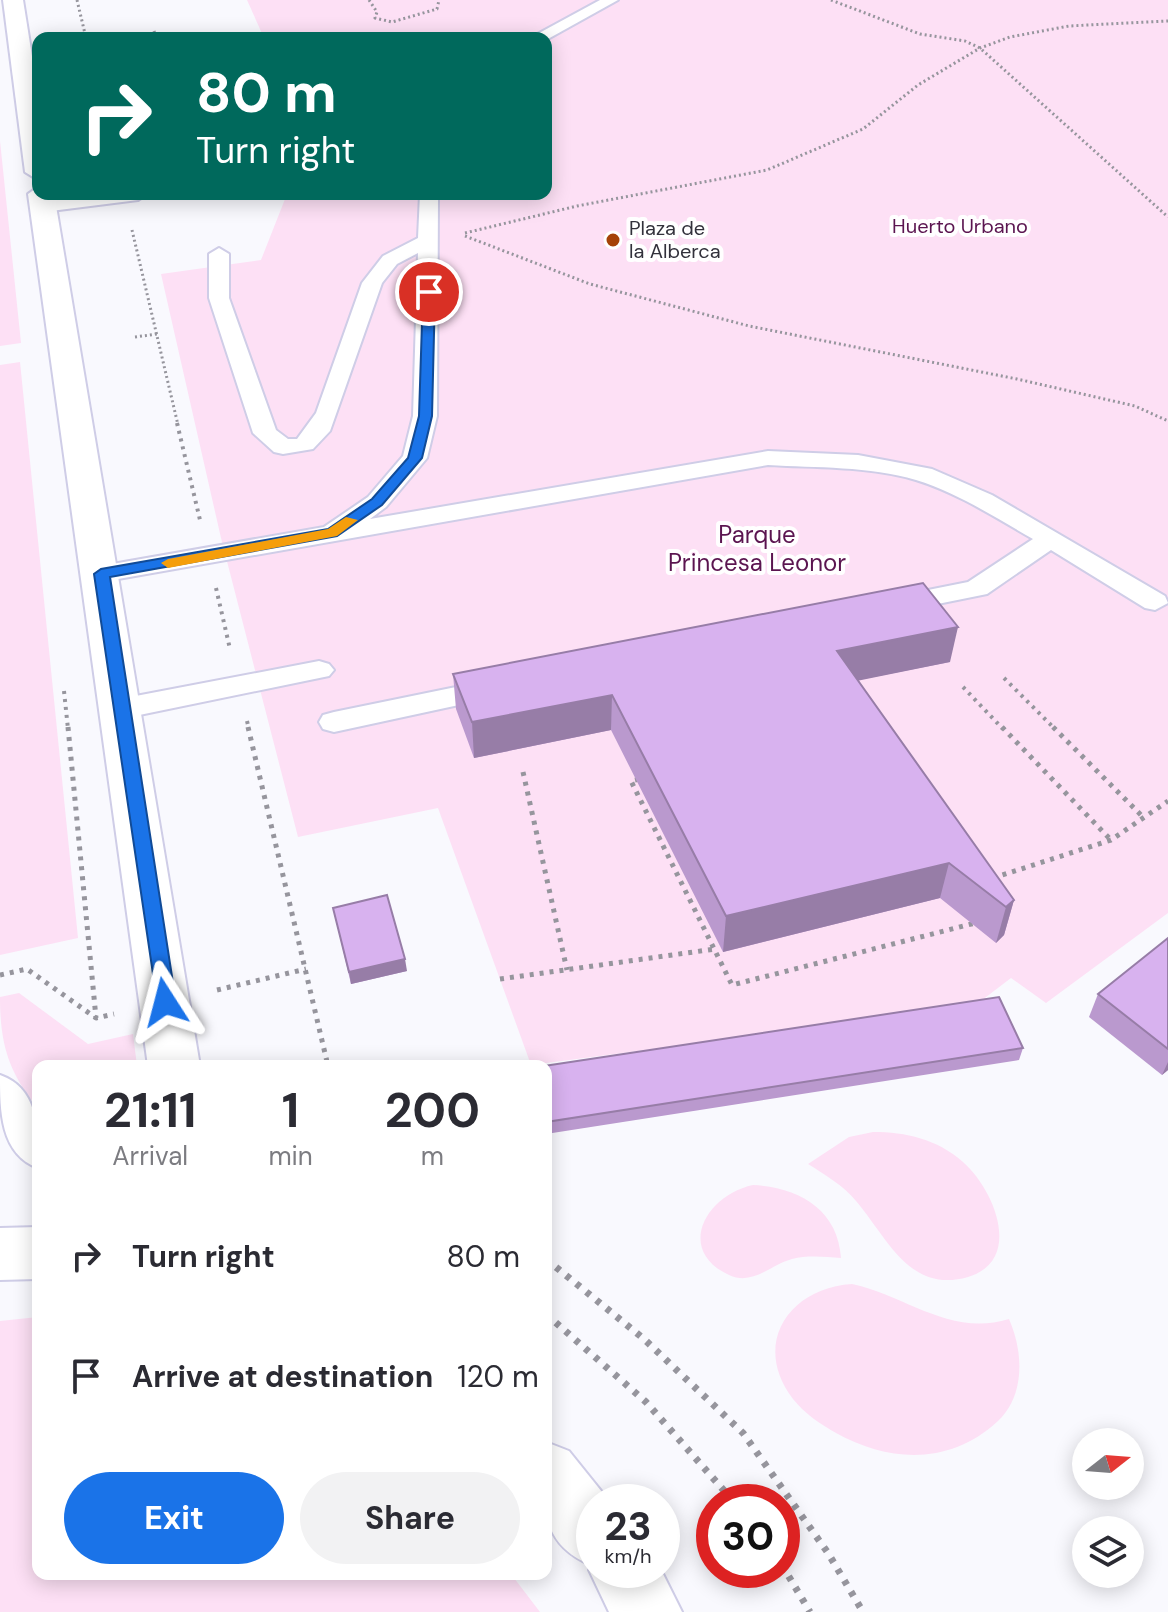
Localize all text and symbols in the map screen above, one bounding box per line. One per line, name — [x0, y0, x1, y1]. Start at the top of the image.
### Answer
text: 80 m — [196, 56, 337, 129]
icon: right — [64, 64, 168, 168]
text: Turn right — [196, 127, 355, 174]
park label: Huerto Urbano — [892, 213, 1028, 239]
place label: Plaza de la Alberca — [629, 215, 721, 264]
marker: Plaza de la Alberca — [604, 231, 622, 249]
pin — [395, 258, 463, 326]
icon: arrive — [407, 270, 451, 314]
park label: Parque Princesa Leonor — [668, 519, 846, 578]
position arrow — [123, 960, 207, 1044]
text: 21:11 — [104, 1079, 196, 1142]
text: 1 — [282, 1079, 299, 1142]
text: 200 — [385, 1079, 480, 1142]
text: Arrival — [112, 1139, 188, 1173]
text: min — [268, 1139, 313, 1173]
text: m — [421, 1139, 444, 1173]
icon: right — [64, 1234, 108, 1278]
text: Turn right — [132, 1237, 275, 1276]
text: 80 m — [447, 1237, 520, 1276]
icon: arrive — [64, 1354, 108, 1398]
text: Arrive at destination — [132, 1357, 433, 1396]
text: 120 m — [457, 1357, 539, 1396]
north arrow — [1072, 1428, 1144, 1500]
map controls — [1072, 1428, 1144, 1588]
button: Exit — [64, 1472, 284, 1564]
button: Share — [300, 1472, 520, 1564]
speed limit sign: 30 — [696, 1484, 800, 1588]
text: 23 — [604, 1500, 652, 1552]
button: layers — [1072, 1516, 1144, 1588]
text: km/h — [604, 1543, 652, 1569]

